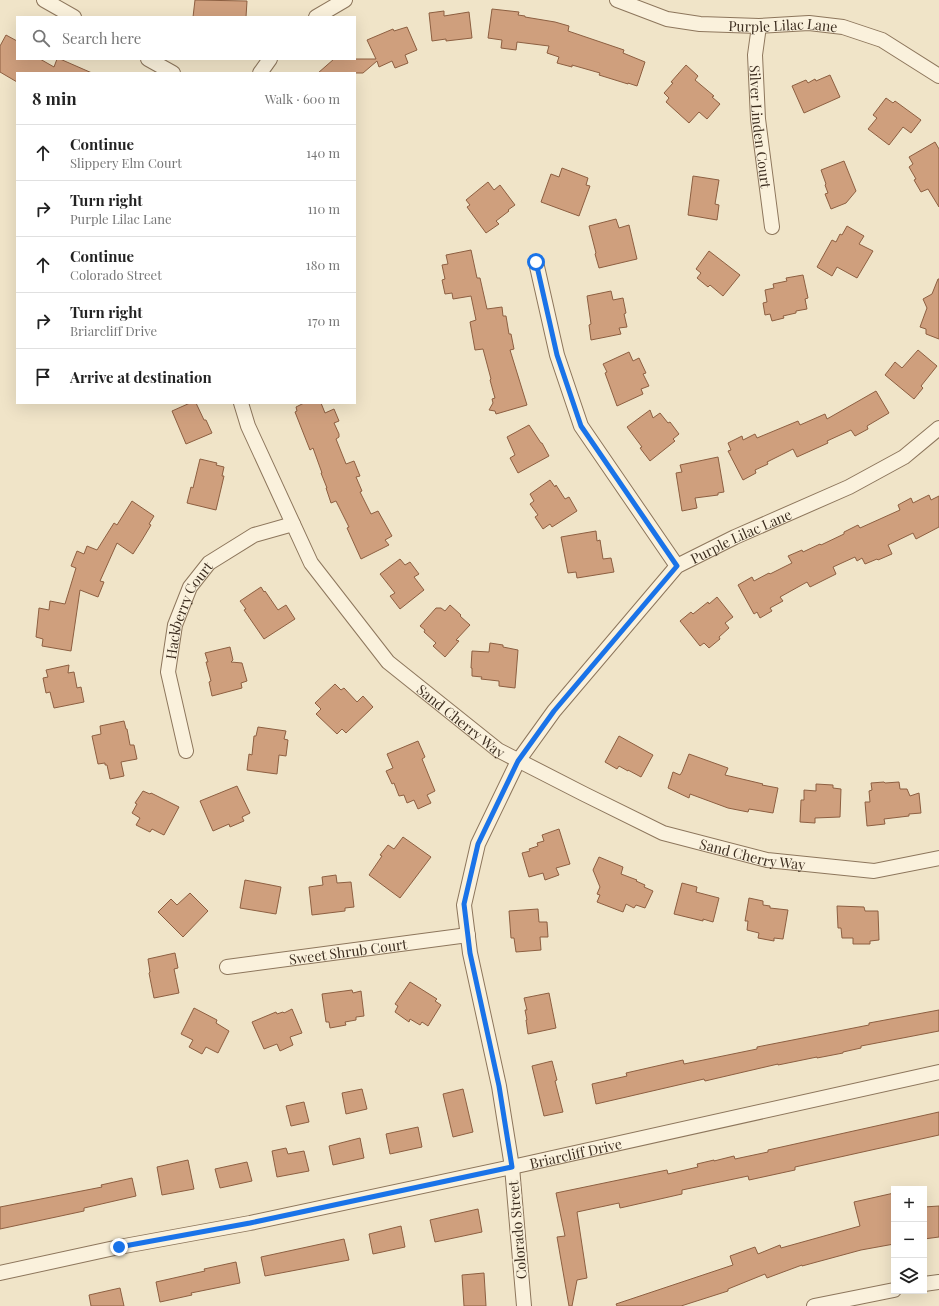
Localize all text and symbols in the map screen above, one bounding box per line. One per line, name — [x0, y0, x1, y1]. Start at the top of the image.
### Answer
street label: Purple Lilac Lane — [728, 13, 839, 36]
search box — [16, 16, 356, 60]
icon: search — [30, 27, 52, 49]
text: Search here — [62, 28, 141, 48]
street label: Silver Linden Court — [746, 65, 776, 190]
text: 8 min — [32, 87, 77, 109]
text: Walk · 600 m — [265, 90, 340, 107]
text: Continue — [70, 134, 134, 154]
icon: ahead — [32, 142, 54, 164]
text: 140 m — [306, 144, 340, 161]
text: Slippery Elm Court — [70, 154, 182, 171]
text: Turn right — [70, 190, 143, 210]
icon: right — [32, 198, 54, 220]
text: 110 m — [308, 200, 340, 217]
text: Purple Lilac Lane — [70, 210, 172, 227]
text: Continue — [70, 246, 134, 266]
route start — [527, 253, 545, 271]
icon: ahead — [32, 254, 54, 276]
text: 180 m — [306, 256, 340, 273]
text: Colorado Street — [70, 266, 162, 283]
text: Turn right — [70, 302, 143, 322]
icon: right — [32, 310, 54, 332]
text: 170 m — [307, 312, 340, 329]
text: Briarcliff Drive — [70, 322, 157, 339]
icon: arrive — [32, 366, 54, 388]
text: Arrive at destination — [70, 367, 212, 387]
street label: Purple Lilac Lane — [687, 504, 794, 567]
street label: Hackberry Court — [161, 556, 217, 661]
street label: Sand Cherry Way — [413, 680, 508, 762]
street label: Sand Cherry Way — [698, 833, 806, 873]
street label: Sweet Shrub Court — [288, 934, 409, 968]
street label: Briarcliff Drive — [528, 1133, 623, 1172]
street label: Colorado Street — [503, 1179, 531, 1280]
map controls — [891, 1186, 927, 1294]
button: + — [891, 1186, 927, 1222]
button: − — [891, 1222, 927, 1258]
route end — [110, 1238, 128, 1256]
button: layers — [891, 1258, 927, 1294]

